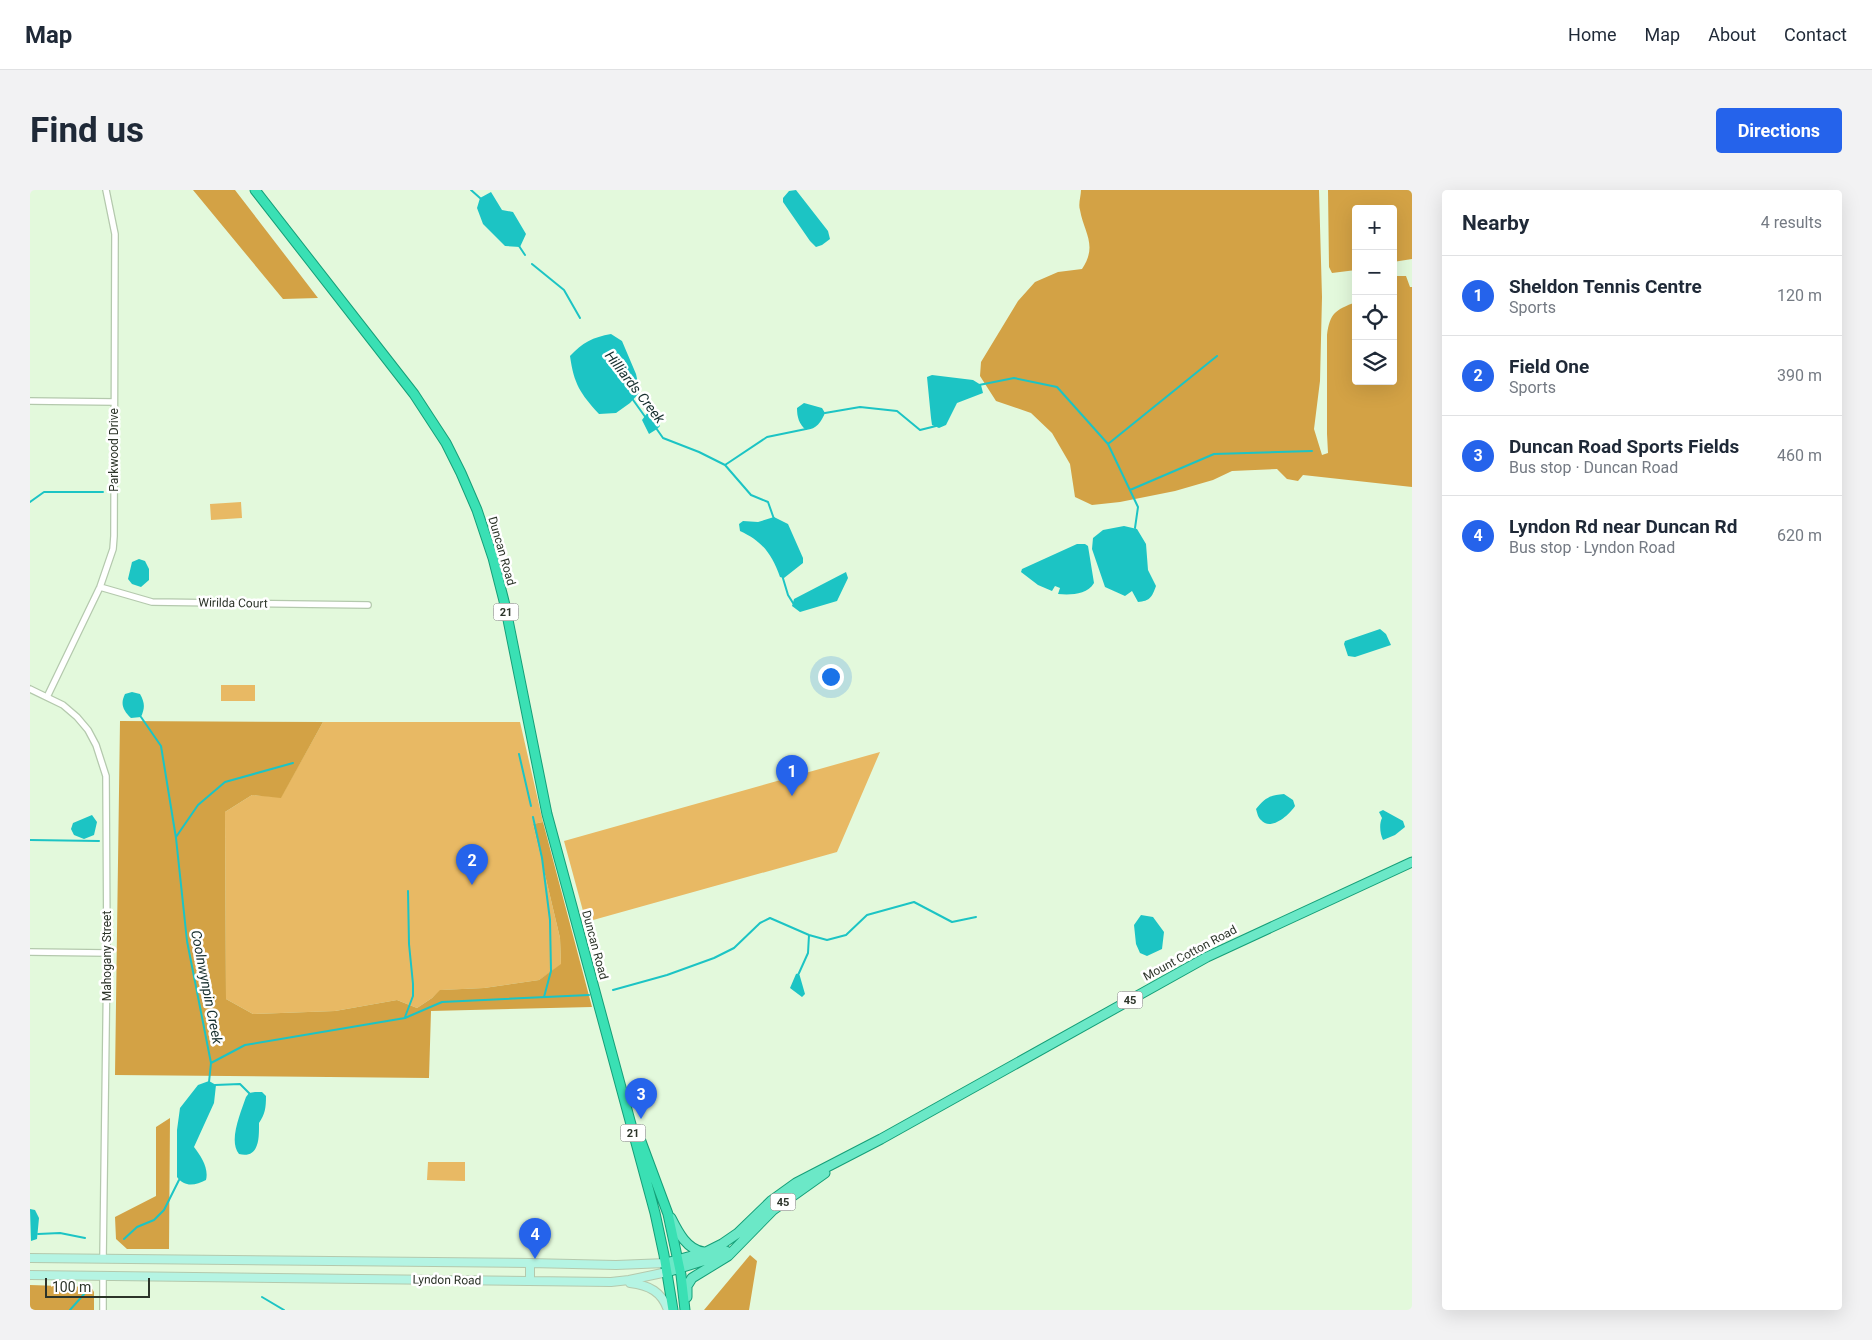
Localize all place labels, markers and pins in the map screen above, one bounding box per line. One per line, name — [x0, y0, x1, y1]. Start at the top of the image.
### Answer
pin: 1 — [776, 755, 808, 796]
pin: 2 — [456, 844, 488, 885]
pin: 3 — [625, 1078, 657, 1119]
pin: 4 — [519, 1218, 551, 1259]

